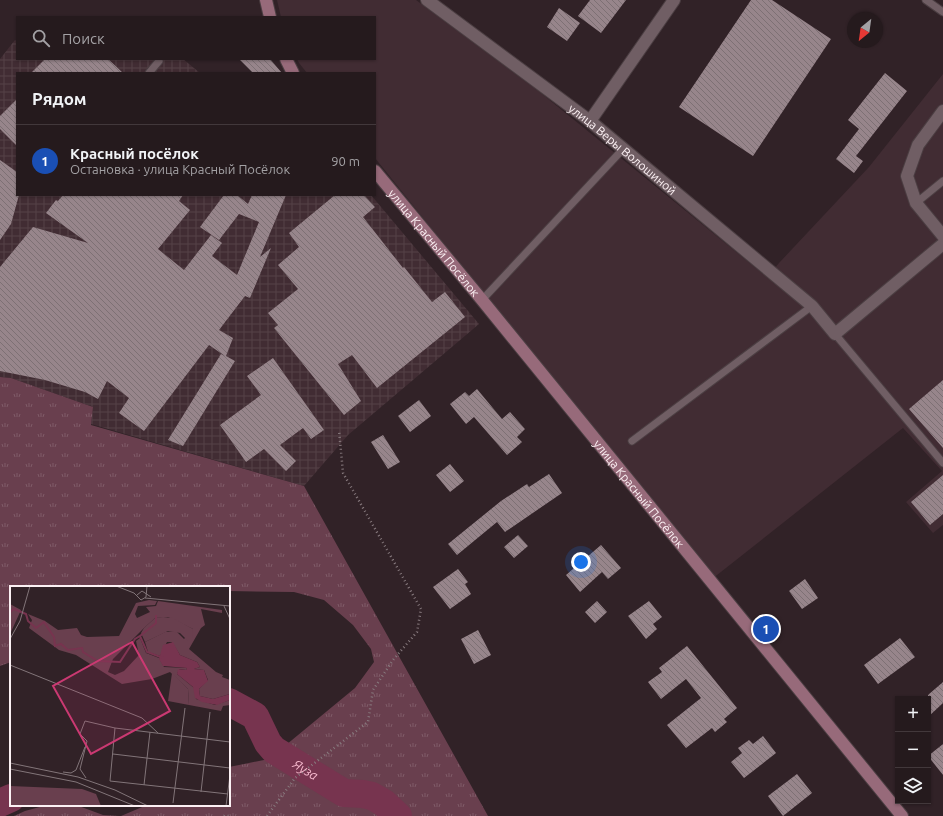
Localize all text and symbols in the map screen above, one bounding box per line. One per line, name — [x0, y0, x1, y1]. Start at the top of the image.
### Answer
north arrow — [847, 12, 883, 48]
search box — [16, 16, 376, 60]
icon: search — [30, 27, 52, 49]
text: Поиск — [62, 30, 105, 47]
text: Рядом — [32, 89, 87, 108]
street label: улица Веры Волошиной — [566, 101, 679, 197]
text: Красный посёлок — [70, 145, 199, 162]
text: 1 — [41, 154, 49, 168]
text: 90 m — [331, 154, 360, 168]
text: Остановка · улица Красный Посёлок — [70, 162, 290, 176]
street label: улица Красный Посёлок — [386, 186, 483, 299]
street label: улица Красный Посёлок — [592, 437, 687, 550]
your location — [571, 552, 591, 572]
inset map — [10, 586, 230, 806]
pin: 1 — [753, 614, 779, 644]
map controls — [895, 696, 931, 804]
button: + — [895, 696, 931, 732]
button: − — [895, 732, 931, 768]
water label: Яуза — [290, 756, 321, 782]
button: layers — [895, 768, 931, 804]

